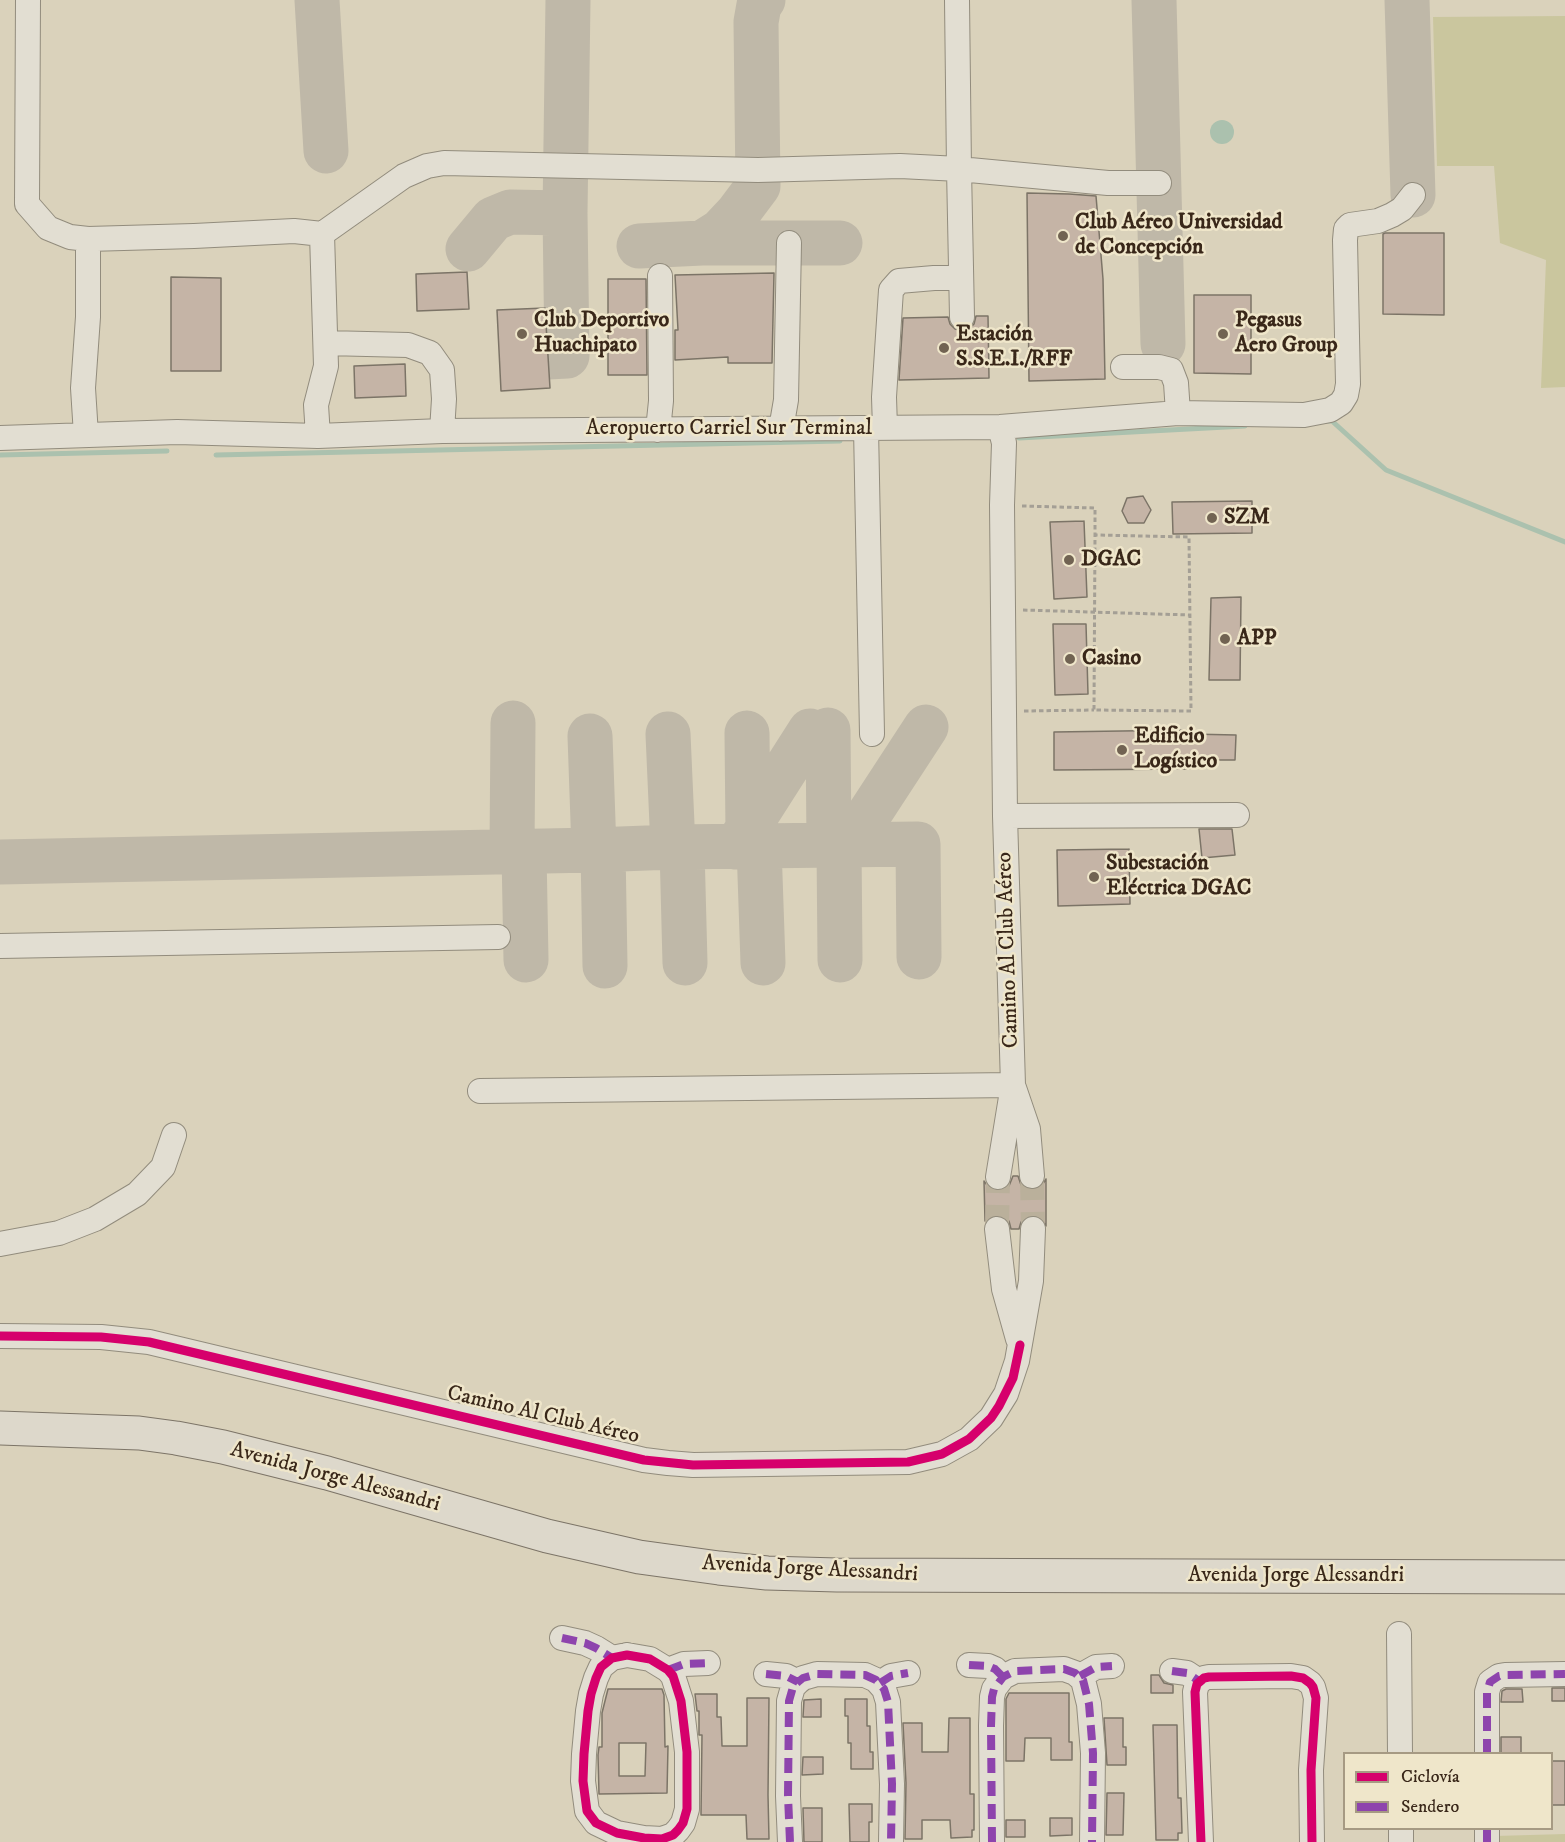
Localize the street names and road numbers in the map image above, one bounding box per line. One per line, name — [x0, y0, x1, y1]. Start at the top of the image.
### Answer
street label: Aeropuerto Carriel Sur Terminal — [586, 416, 872, 442]
street label: Camino Al Club Aéreo — [992, 851, 1026, 1049]
street label: Camino Al Club Aéreo — [444, 1381, 642, 1451]
street label: Avenida Jorge Alessandri — [227, 1437, 443, 1519]
street label: Avenida Jorge Alessandri — [701, 1551, 919, 1589]
street label: Avenida Jorge Alessandri — [1188, 1563, 1404, 1589]

